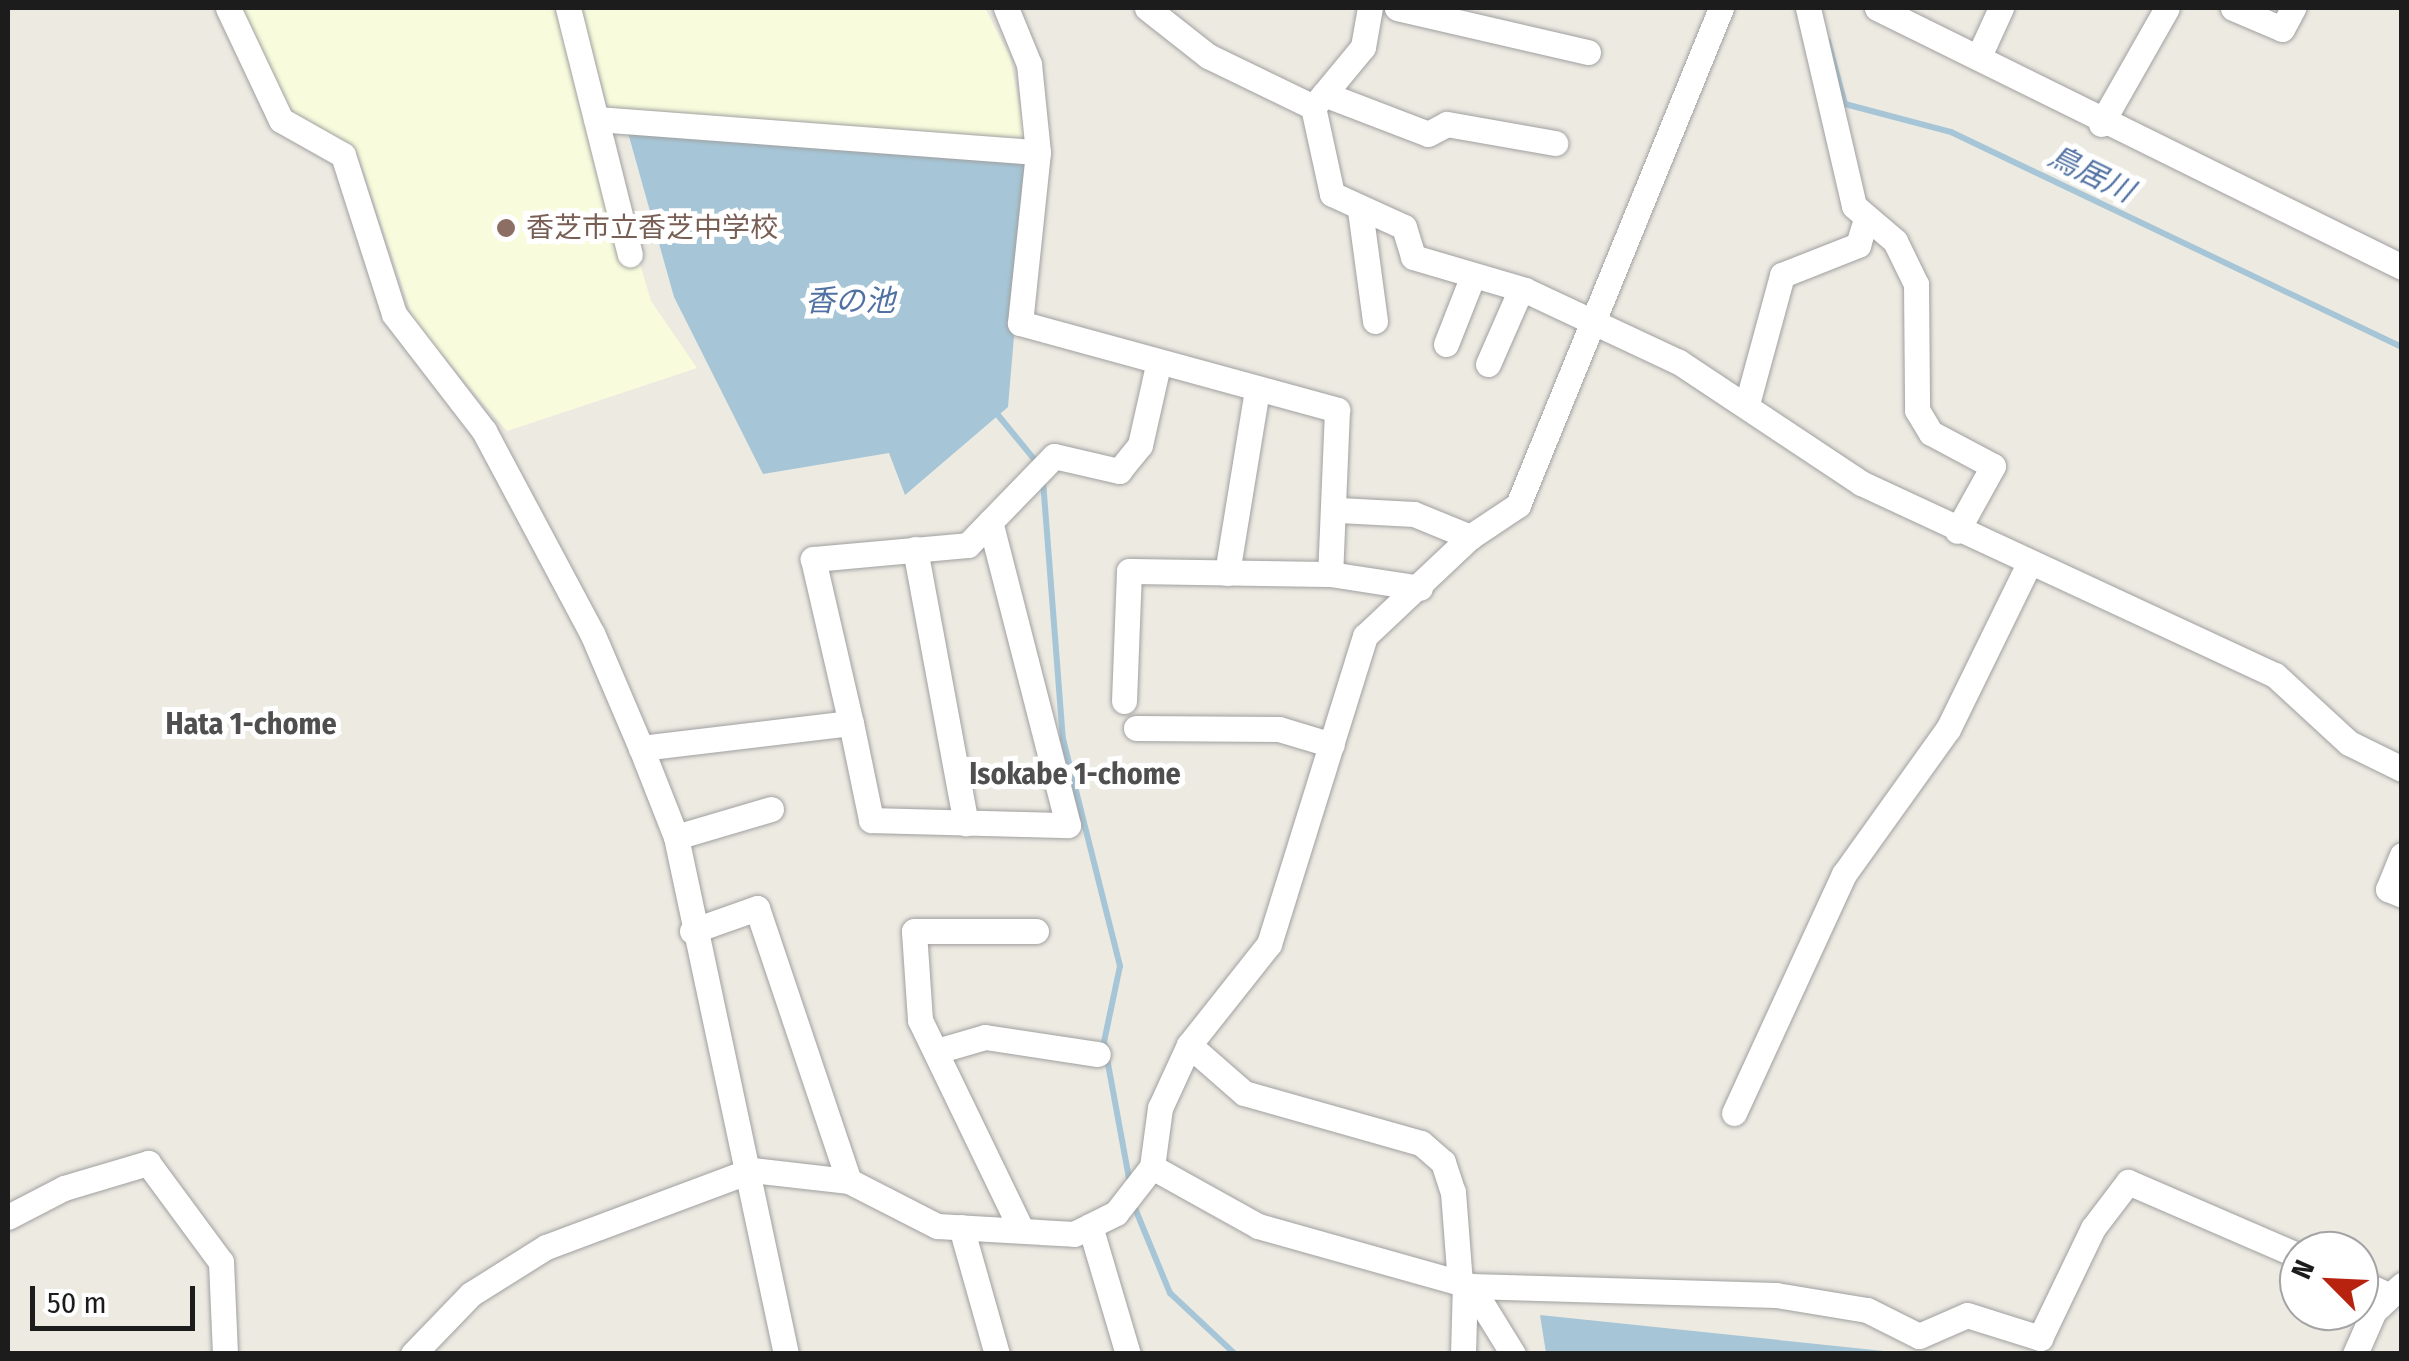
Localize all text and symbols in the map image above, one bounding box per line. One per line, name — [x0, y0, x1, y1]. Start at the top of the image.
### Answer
water label: 鳥居川 — [2043, 138, 2139, 210]
place label: 香芝市立香芝中学校 — [526, 211, 778, 245]
marker: 香芝市立香芝中学校 — [495, 217, 517, 239]
water label: 香の池 — [805, 283, 895, 319]
district label: Hata 1-chome — [165, 706, 337, 742]
district label: Isokabe 1-chome — [969, 756, 1181, 792]
north arrow — [2279, 1231, 2379, 1331]
text: N — [2284, 1255, 2321, 1284]
scale bar — [35, 1266, 200, 1328]
text: 50 m — [47, 1285, 107, 1321]

